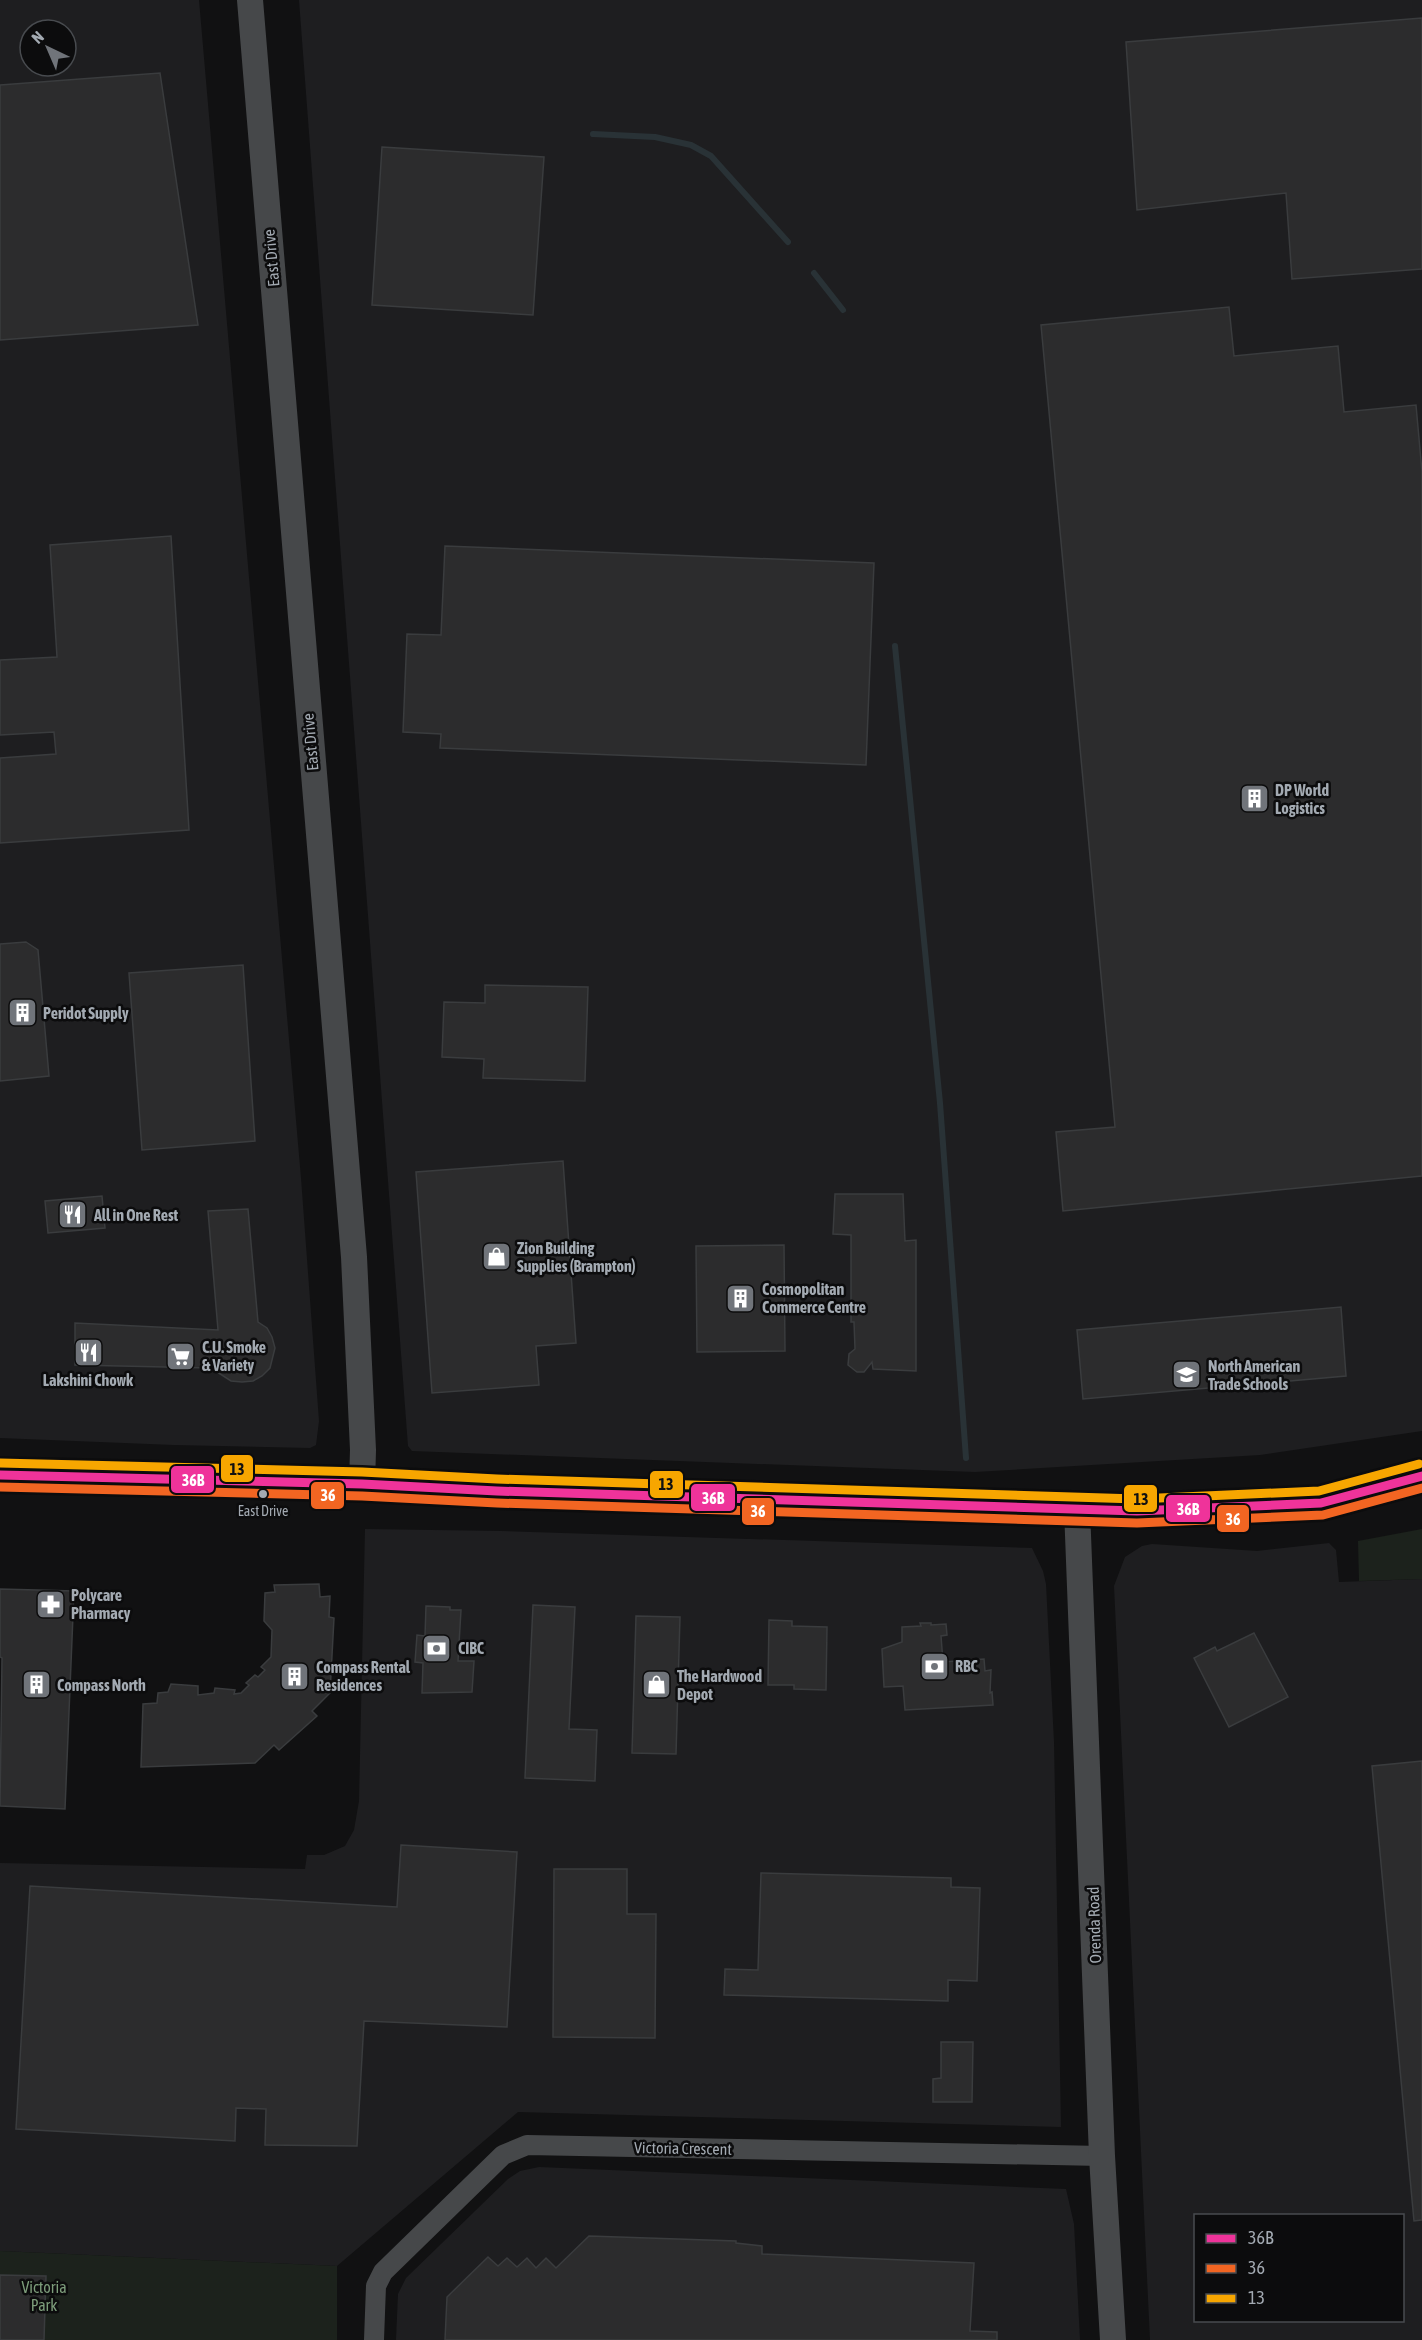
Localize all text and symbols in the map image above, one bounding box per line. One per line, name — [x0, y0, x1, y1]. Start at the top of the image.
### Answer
north arrow — [18, 18, 78, 78]
text: N — [28, 27, 47, 47]
street label: East Drive — [260, 228, 282, 288]
street label: East Drive — [299, 712, 321, 772]
place label: DP World Logistics — [1275, 781, 1329, 817]
building icon: DP World Logistics — [1238, 783, 1270, 815]
building icon: Peridot Supply — [6, 997, 38, 1029]
place label: Peridot Supply — [43, 1004, 129, 1022]
restaurant icon: All in One Rest — [57, 1199, 89, 1231]
place label: All in One Rest — [93, 1206, 179, 1224]
place label: Zion Building Supplies (Brampton) — [517, 1239, 636, 1275]
shop icon: Zion Building Supplies (Brampton) — [480, 1241, 512, 1273]
place label: Cosmopolitan Commerce Centre — [762, 1280, 866, 1316]
building icon: Cosmopolitan Commerce Centre — [725, 1282, 757, 1314]
restaurant icon: Lakshini Chowk — [72, 1336, 104, 1368]
place label: C.U. Smoke & Variety — [202, 1338, 266, 1374]
supermarket icon: C.U. Smoke & Variety — [165, 1340, 197, 1372]
place label: North American Trade Schools — [1208, 1357, 1300, 1393]
school or university icon: North American Trade Schools — [1171, 1359, 1203, 1391]
place label: Lakshini Chowk — [43, 1371, 134, 1389]
line badge: 13 — [220, 1454, 254, 1483]
text: 13 — [229, 1460, 245, 1478]
line badge: 36B — [170, 1465, 215, 1494]
line badge: 13 — [649, 1470, 684, 1499]
text: 36B — [182, 1471, 205, 1489]
text: 13 — [658, 1475, 674, 1493]
line badge: 36 — [310, 1481, 345, 1510]
line badge: 36B — [690, 1483, 736, 1512]
line badge: 13 — [1123, 1484, 1158, 1513]
text: 36 — [320, 1486, 336, 1504]
marker: East Drive — [257, 1488, 269, 1500]
text: 36B — [702, 1489, 725, 1507]
text: 13 — [1133, 1490, 1149, 1508]
line badge: 36B — [1165, 1494, 1211, 1523]
line badge: 36 — [741, 1497, 775, 1526]
text: 36B — [1177, 1500, 1200, 1518]
text: 36 — [750, 1502, 766, 1520]
place label: East Drive — [238, 1503, 288, 1519]
line badge: 36 — [1216, 1504, 1250, 1533]
text: 36 — [1225, 1510, 1241, 1528]
place label: Polycare Pharmacy — [71, 1586, 131, 1622]
pharmacy icon: Polycare Pharmacy — [34, 1588, 66, 1620]
bank icon: CIBC — [421, 1632, 453, 1664]
place label: CIBC — [458, 1639, 485, 1657]
bank icon: RBC — [918, 1650, 950, 1682]
place label: RBC — [955, 1657, 979, 1675]
place label: Compass Rental Residences — [316, 1658, 411, 1694]
building icon: Compass Rental Residences — [279, 1660, 311, 1692]
place label: The Hardwood Depot — [677, 1667, 762, 1703]
building icon: Compass North — [20, 1669, 52, 1701]
shop icon: The Hardwood Depot — [640, 1669, 672, 1701]
place label: Compass North — [57, 1676, 146, 1694]
street label: Orenda Road — [1084, 1886, 1104, 1964]
street label: Victoria Crescent — [634, 2138, 732, 2158]
legend — [1194, 2214, 1404, 2322]
text: 36B — [1248, 2227, 1274, 2248]
text: 36 — [1248, 2257, 1265, 2278]
park label: Victoria Park — [21, 2278, 67, 2314]
text: 13 — [1248, 2287, 1265, 2308]

